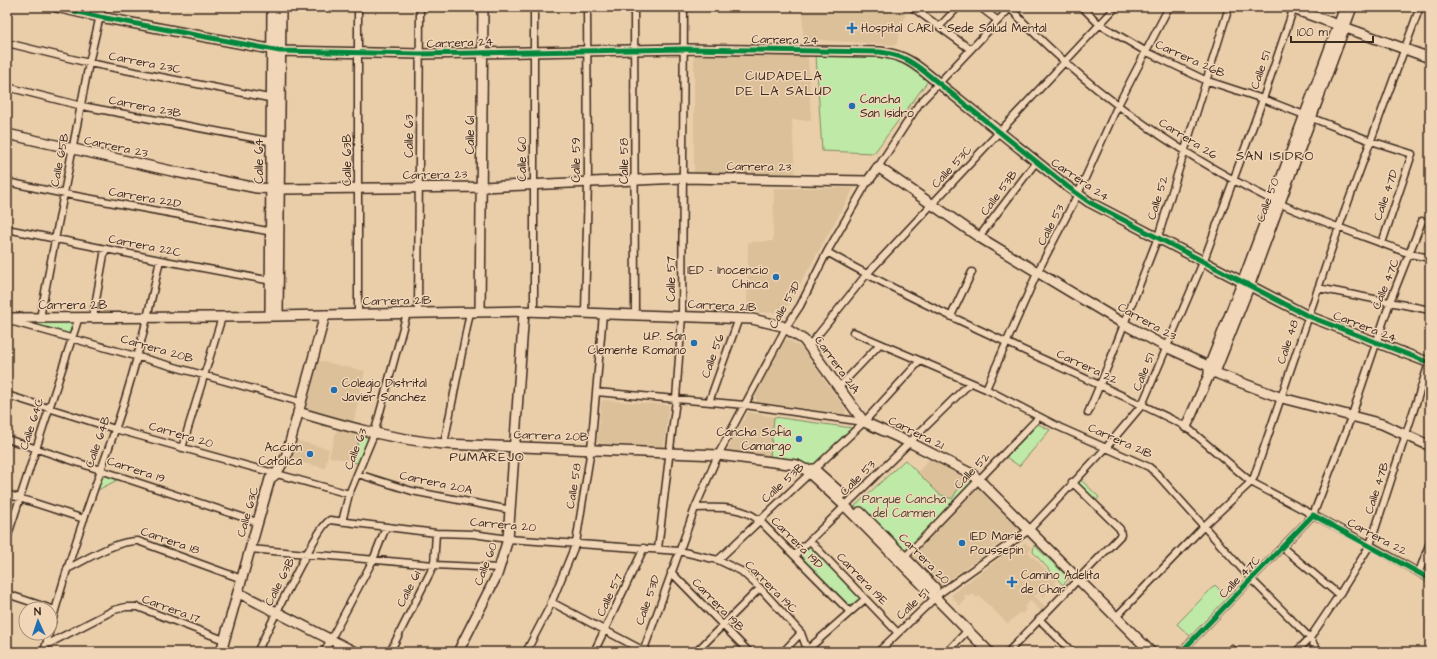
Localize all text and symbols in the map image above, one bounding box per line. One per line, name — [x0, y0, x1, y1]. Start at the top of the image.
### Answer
scale bar — [1291, 18, 1373, 44]
place label: Hospital CARI - Sede Salud Mental — [861, 20, 1047, 37]
marker: Hospital CARI - Sede Salud Mental — [846, 22, 858, 34]
text: 100 m — [1297, 24, 1328, 41]
street label: Carrera 24 — [751, 31, 819, 49]
street label: Carrera 24 — [426, 33, 494, 53]
street label: Carrera 26B — [1152, 36, 1228, 82]
street label: Carrera 23C — [107, 48, 183, 78]
street label: Calle 51 — [1247, 48, 1276, 92]
district label: CIUDADELA DE LA SALUD — [736, 67, 832, 100]
place label: Cancha San Isidro — [860, 91, 914, 122]
street label: Carrera 23B — [107, 92, 183, 122]
marker: Cancha San Isidro — [847, 101, 857, 111]
street label: Calle 63 — [401, 114, 418, 158]
street label: Carrera 26 — [1155, 114, 1221, 164]
street label: Calle 61 — [462, 115, 479, 154]
street label: Calle 65B — [46, 131, 74, 188]
street label: Carrera 23 — [83, 132, 149, 162]
street label: Calle 63B — [339, 134, 356, 186]
street label: Calle 60 — [514, 136, 531, 181]
street label: Calle 59 — [568, 137, 585, 183]
street label: Calle 64 — [251, 138, 268, 184]
street label: Calle 58 — [616, 138, 633, 184]
street label: Calle 53C — [928, 142, 977, 192]
district label: SAN ISIDRO — [1236, 147, 1314, 165]
street label: Carrera 24 — [1048, 154, 1112, 206]
street label: Carrera 23 — [726, 158, 792, 176]
street label: Carrera 23 — [402, 166, 468, 184]
street label: Calle 53B — [976, 166, 1022, 219]
street label: Calle 47D — [1369, 167, 1403, 223]
street label: Calle 52 — [1143, 174, 1173, 222]
street label: Calle 50 — [1252, 175, 1284, 224]
street label: Carrera 22D — [107, 183, 183, 213]
street label: Calle 53 — [1033, 201, 1069, 249]
street label: Carrera 22C — [107, 231, 183, 262]
street label: Calle 47C — [1368, 255, 1404, 312]
street label: Calle 57 — [663, 256, 680, 302]
place label: IED - Inocencio Chinca — [687, 262, 768, 293]
marker: IED - Inocencio Chinca — [771, 272, 781, 282]
street label: Calle 53D — [765, 278, 805, 332]
street label: Carrera 21B — [362, 292, 432, 310]
street label: Carrera 21B — [687, 296, 757, 316]
street label: Carrera 21B — [39, 297, 108, 314]
street label: Carrera 23 — [1115, 299, 1179, 345]
street label: Carrera 24 — [1331, 307, 1399, 347]
street label: Calle 48 — [1273, 317, 1303, 366]
place label: U.P. San Clemente Romano — [588, 328, 686, 359]
street label: Carrera 20B — [119, 331, 196, 368]
street label: Calle 56 — [697, 331, 729, 380]
street label: Carrera 21A — [810, 333, 864, 398]
marker: U.P. San Clemente Romano — [689, 338, 699, 348]
street label: Carrera 22 — [1054, 345, 1120, 389]
street label: Calle 51 — [1129, 350, 1159, 394]
place label: Colegio Distrital Javier Sanchez — [342, 375, 427, 406]
marker: Colegio Distrital Javier Sanchez — [329, 385, 339, 395]
street label: Calle 64C — [16, 395, 49, 452]
street label: Carrera 21 — [885, 412, 947, 454]
street label: Calle 64B — [81, 413, 115, 470]
street label: Carrera 20 — [147, 418, 216, 452]
street label: Carrera 21B — [1085, 419, 1155, 463]
place label: Cancha Sofía Camargo — [716, 424, 791, 456]
street label: Calle 63 — [340, 426, 372, 472]
street label: Carrera 20B — [513, 426, 589, 446]
marker: Cancha Sofía Camargo — [794, 434, 804, 444]
place label: Acciòn Catolica — [258, 439, 302, 470]
district label: PUMAREJO — [449, 448, 525, 466]
marker: Acciòn Catolica — [305, 449, 315, 459]
street label: Calle 52 — [950, 449, 994, 493]
street label: Carrera 19 — [105, 453, 167, 487]
street label: Calle 53 — [836, 456, 880, 500]
street label: Calle 53B — [758, 459, 809, 507]
street label: Calle 47B — [1361, 459, 1394, 516]
street label: Calle 58 — [562, 462, 586, 510]
street label: Carrera 20A — [398, 467, 474, 499]
street label: Calle 63C — [233, 484, 263, 539]
park label: Parque Cancha del Carmen — [862, 491, 946, 522]
street label: Carrera 19D — [767, 513, 827, 573]
street label: Carrera 20 — [469, 514, 537, 536]
street label: Carrera 22 — [1344, 514, 1410, 560]
street label: Carrera 18 — [138, 523, 202, 559]
place label: IED Marie Poussepin — [970, 528, 1024, 559]
street label: Carrera 20 — [895, 530, 954, 589]
marker: IED Marie Poussepin — [957, 538, 967, 548]
street label: Calle 60 — [470, 540, 502, 588]
street label: Carrera 19E — [832, 549, 892, 609]
street label: Calle 47C — [1215, 551, 1265, 602]
street label: Calle 63B — [261, 555, 300, 609]
street label: Carrera 19C — [741, 557, 802, 618]
street label: Calle 61 — [393, 567, 426, 610]
place label: Camino Adelita de Char — [1021, 567, 1099, 598]
street label: Calle 57 — [593, 570, 628, 619]
street label: Calle 53D — [631, 572, 665, 627]
street label: Carrera 19B — [688, 574, 748, 636]
marker: Camino Adelita de Char — [1006, 576, 1018, 588]
street label: Calle 51 — [893, 584, 934, 624]
street label: Carrera 17 — [140, 591, 203, 628]
north arrow — [18, 601, 58, 641]
text: N — [34, 604, 41, 619]

